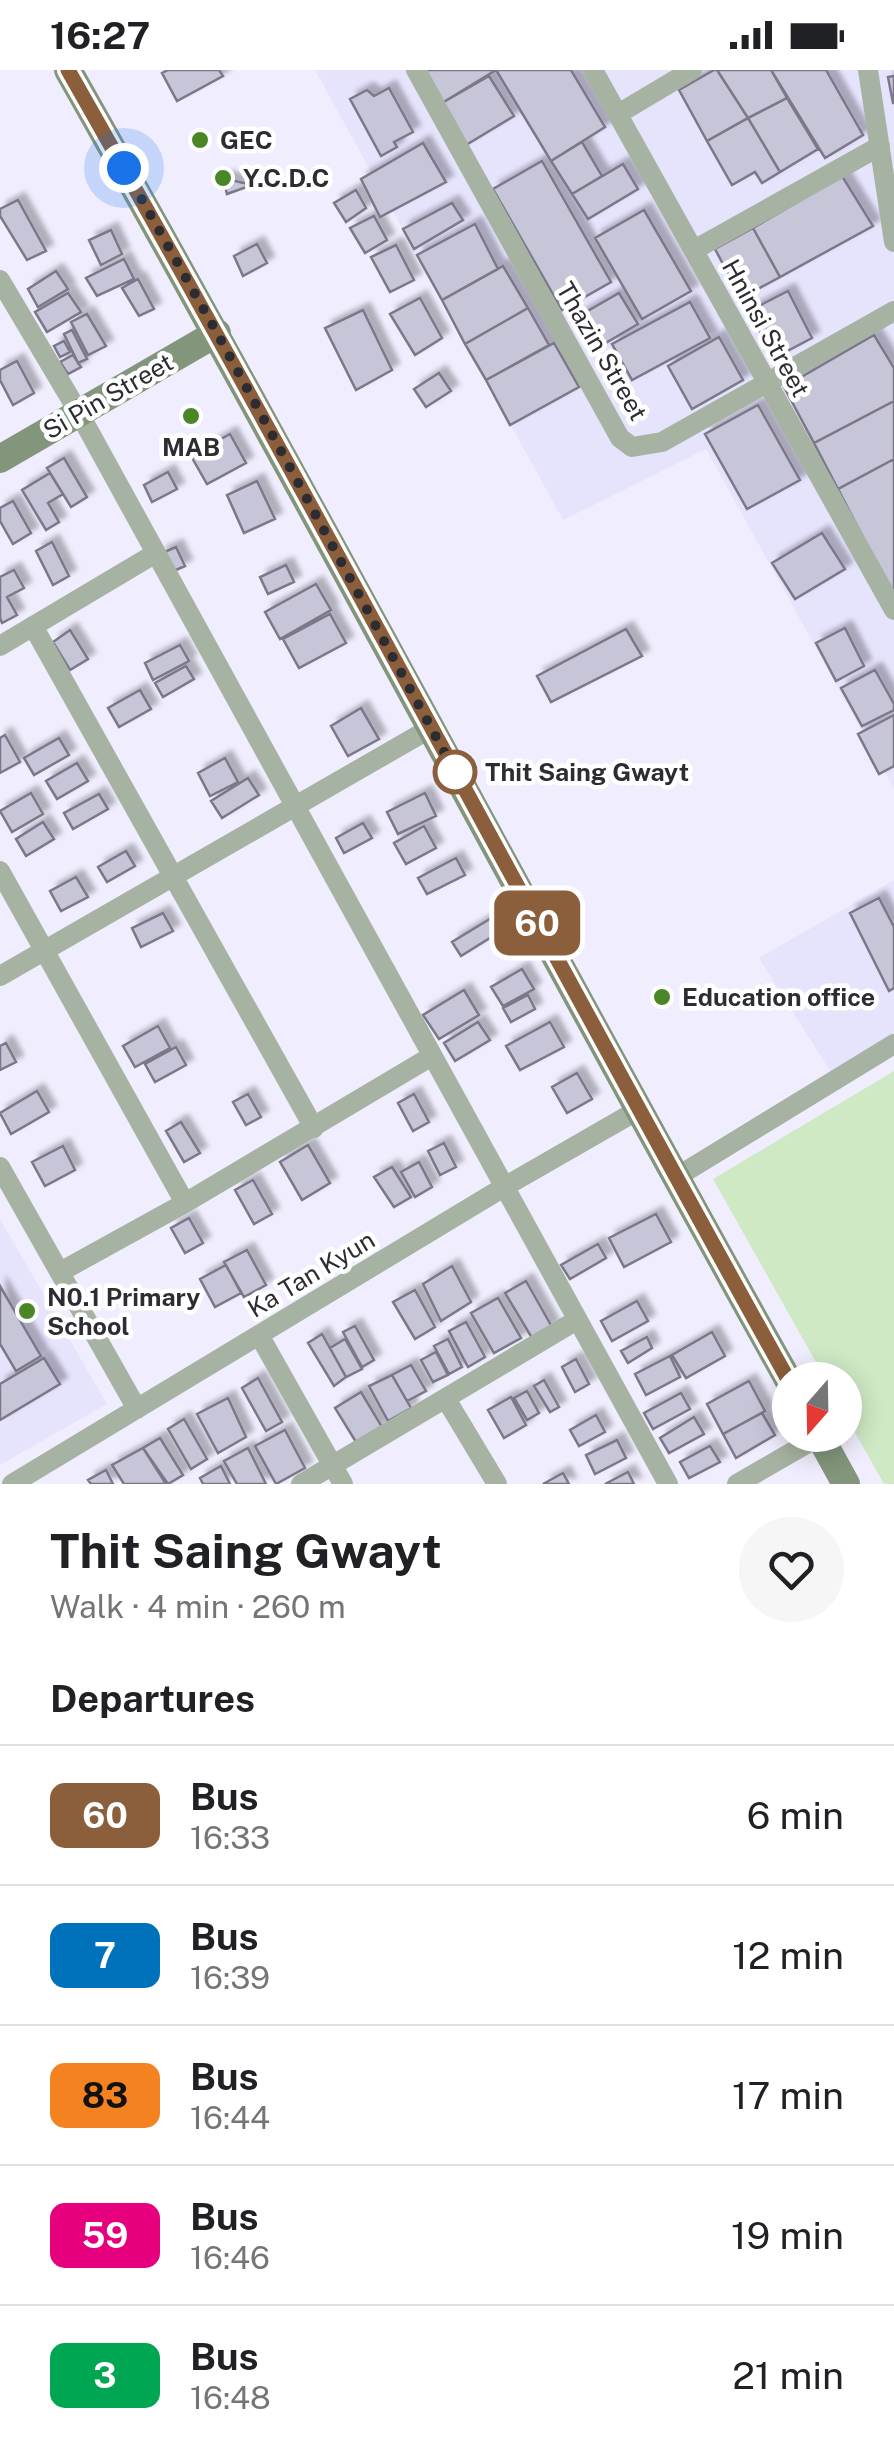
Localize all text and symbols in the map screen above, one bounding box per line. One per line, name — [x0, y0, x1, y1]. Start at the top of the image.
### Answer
text: 16:27 — [50, 13, 150, 58]
place label: GEC — [220, 125, 273, 155]
marker: GEC — [189, 129, 211, 151]
your location — [99, 143, 149, 193]
place label: Y.C.D.C — [243, 163, 330, 193]
marker: Y.C.D.C — [212, 167, 234, 189]
street label: Hninsi Street — [716, 254, 816, 402]
street label: Thazin Street — [550, 276, 654, 426]
street label: Si Pin Street — [38, 347, 178, 445]
marker: MAB — [180, 405, 202, 427]
place label: MAB — [162, 432, 220, 462]
marker: Thit Saing Gwayt — [434, 751, 476, 793]
place label: Thit Saing Gwayt — [485, 757, 689, 787]
line badge: 60 — [492, 890, 582, 956]
text: 60 — [514, 903, 560, 944]
place label: Education office — [682, 982, 875, 1012]
marker: Education office — [651, 986, 673, 1008]
street label: Ka Tan Kyun — [242, 1224, 380, 1324]
place label: N0.1 Primary School — [47, 1282, 200, 1341]
marker: N0.1 Primary School — [16, 1300, 38, 1322]
north arrow — [772, 1362, 862, 1452]
map controls — [772, 1362, 862, 1452]
button: heart — [739, 1517, 844, 1622]
text: Thit Saing Gwayt — [50, 1522, 442, 1579]
text: Walk · 4 min · 260 m — [50, 1588, 346, 1625]
text: Departures — [50, 1676, 255, 1721]
text: Bus — [190, 1774, 259, 1819]
text: 6 min — [747, 1793, 844, 1838]
text: 60 — [82, 1795, 128, 1836]
text: 16:33 — [190, 1819, 270, 1856]
text: Bus — [190, 1914, 259, 1959]
text: 12 min — [732, 1933, 844, 1978]
text: 7 — [94, 1935, 116, 1976]
text: 16:39 — [190, 1959, 270, 1996]
text: Bus — [190, 2054, 259, 2099]
text: 17 min — [732, 2073, 844, 2118]
text: 83 — [82, 2075, 128, 2116]
text: 16:44 — [190, 2099, 270, 2136]
text: Bus — [190, 2194, 259, 2239]
text: 19 min — [731, 2213, 844, 2258]
text: 59 — [82, 2215, 128, 2256]
text: 16:46 — [190, 2239, 270, 2276]
text: Bus — [190, 2334, 259, 2379]
text: 21 min — [732, 2353, 844, 2398]
text: 3 — [93, 2355, 117, 2396]
text: 16:48 — [190, 2379, 271, 2416]

